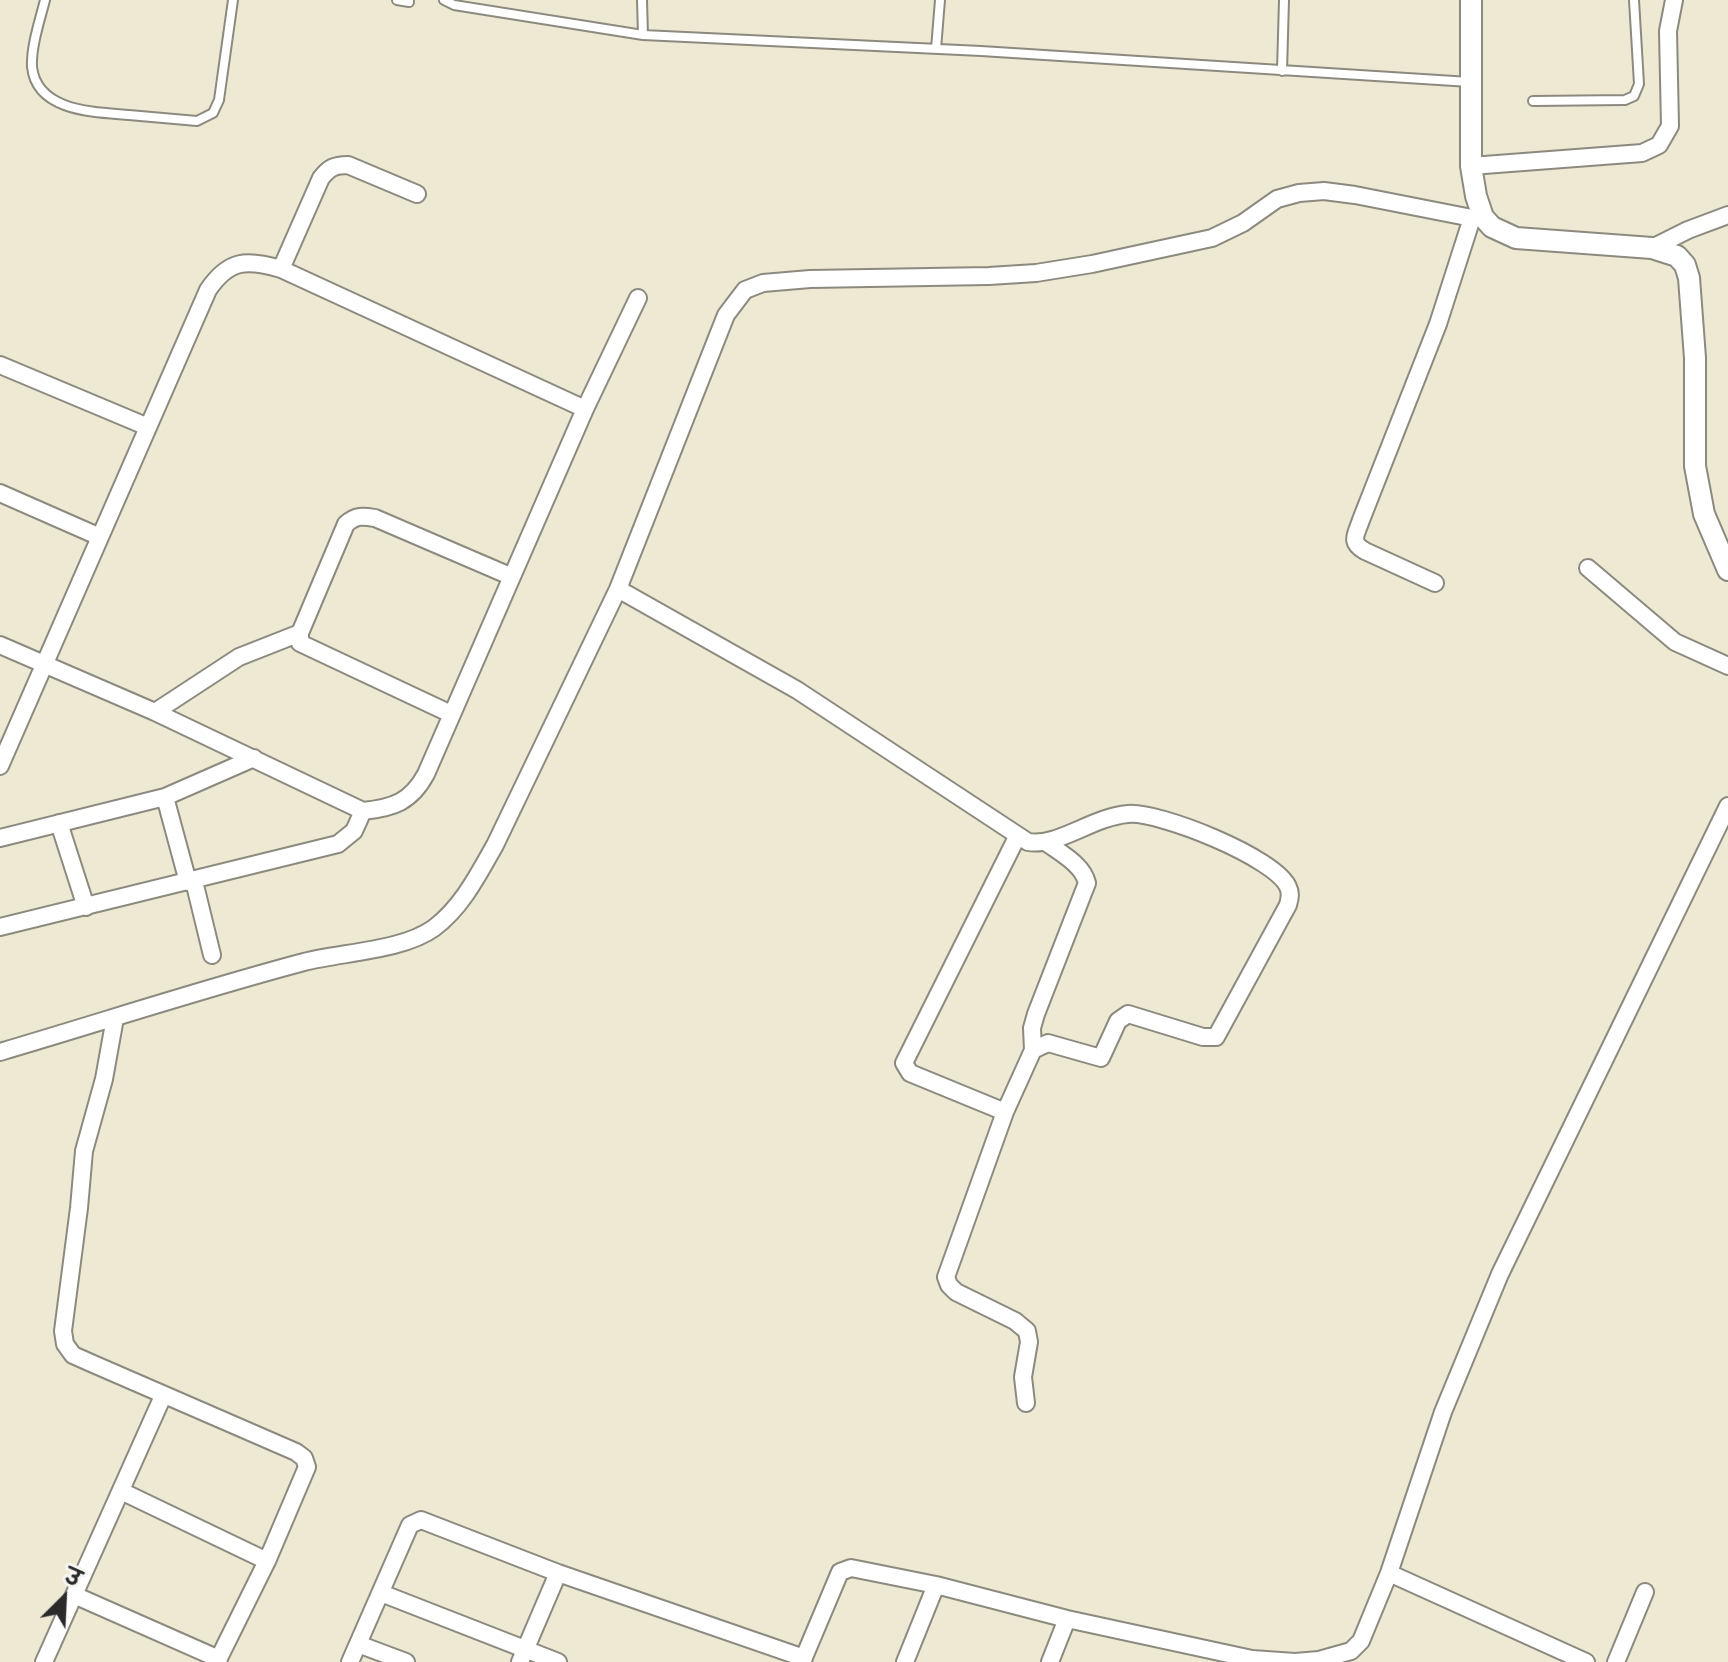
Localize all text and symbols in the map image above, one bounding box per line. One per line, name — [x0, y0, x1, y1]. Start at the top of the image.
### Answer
north arrow — [24, 1558, 104, 1638]
text: उ — [61, 1558, 87, 1594]

